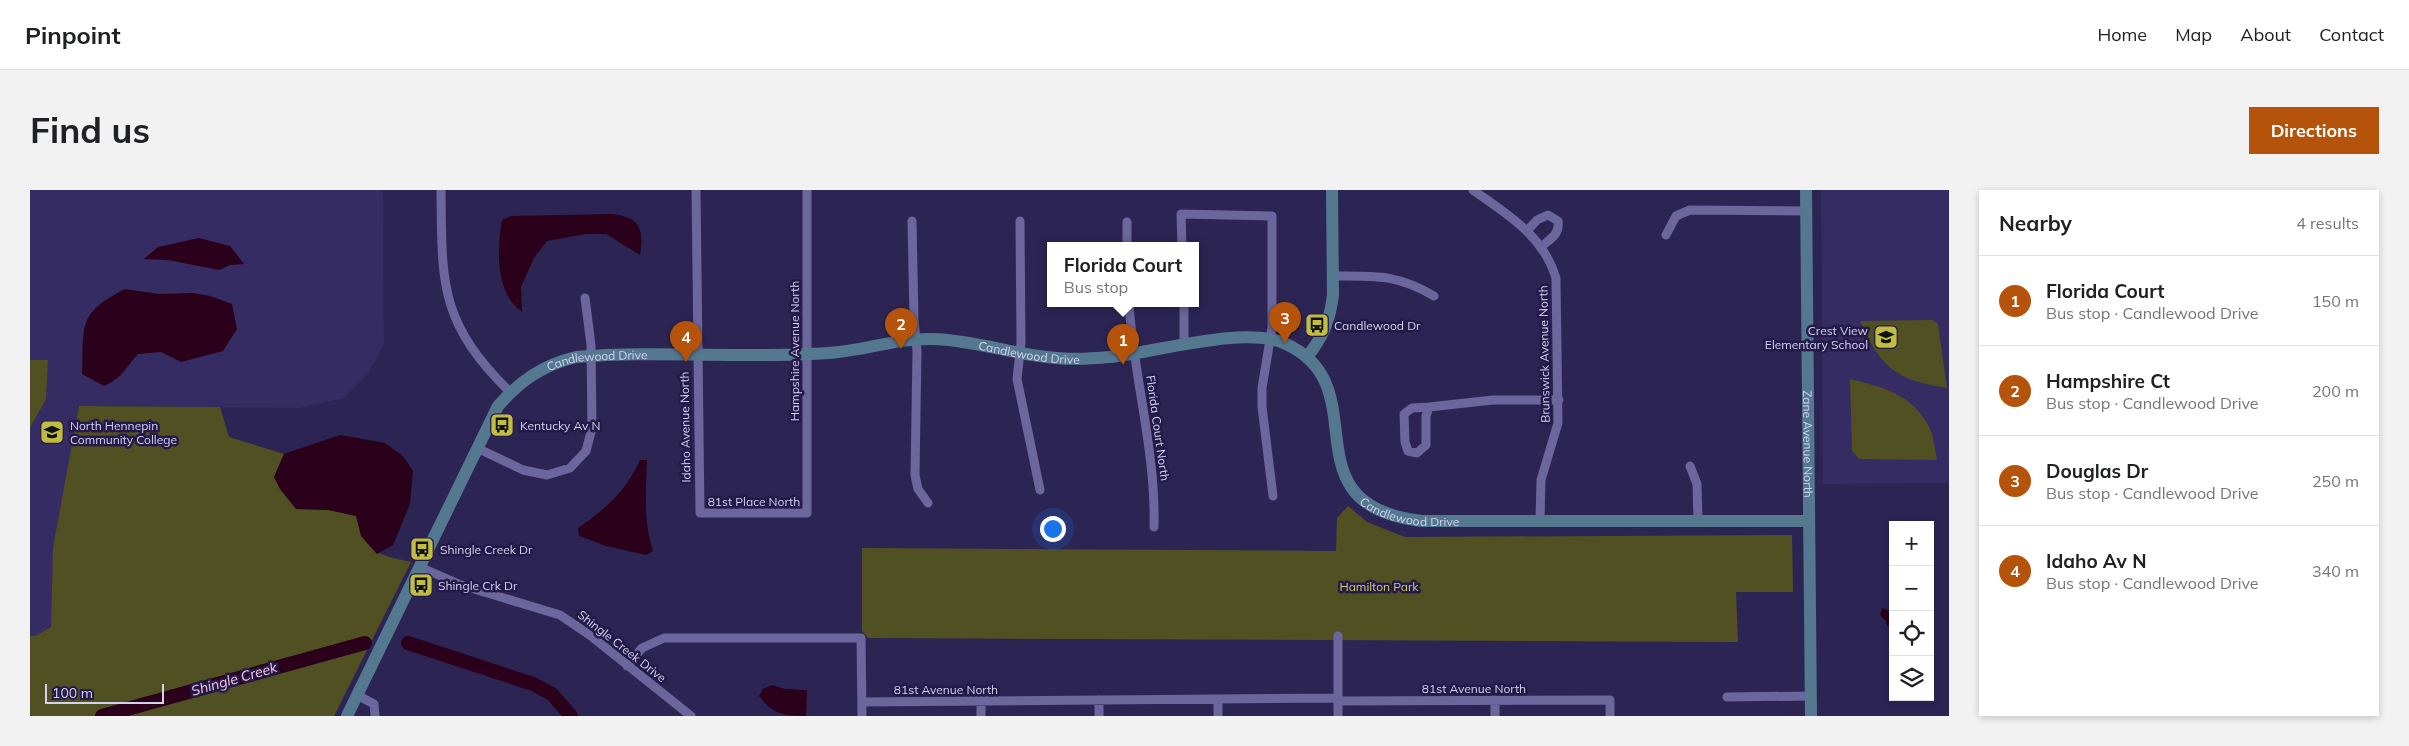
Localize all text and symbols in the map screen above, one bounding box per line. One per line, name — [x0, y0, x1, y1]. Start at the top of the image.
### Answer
text: Pinpoint — [25, 20, 121, 50]
text: Home — [2097, 23, 2147, 46]
text: Map — [2175, 23, 2212, 46]
text: About — [2240, 23, 2291, 46]
text: Contact — [2319, 23, 2384, 46]
button: Directions — [2249, 107, 2379, 154]
text: Find us — [30, 108, 150, 152]
text: Nearby — [1999, 210, 2072, 236]
text: 4 results — [2296, 213, 2359, 233]
popup — [1047, 242, 1199, 307]
text: Florida Court — [1064, 253, 1182, 277]
text: Bus stop — [1064, 277, 1128, 297]
text: Florida Court — [2046, 279, 2164, 303]
street label: Hampshire Avenue North — [787, 281, 802, 421]
street label: Brunswick Avenue North — [1535, 285, 1553, 423]
text: 1 — [2010, 291, 2020, 311]
text: 150 m — [2312, 291, 2359, 311]
pin: 3 — [1269, 302, 1301, 343]
text: Bus stop · Candlewood Drive — [2046, 303, 2259, 323]
pin: 2 — [885, 308, 917, 349]
bus stop icon: Candlewood Dr — [1304, 312, 1330, 338]
place label: Candlewood Dr — [1334, 318, 1421, 333]
pin: 4 — [670, 321, 702, 362]
place label: Crest View Elementary School — [1765, 323, 1869, 352]
pin: 1 — [1107, 324, 1139, 365]
school or university icon: Crest View Elementary School — [1873, 324, 1899, 350]
street label: Candlewood Drive — [977, 337, 1080, 366]
street label: Candlewood Drive — [544, 347, 648, 374]
text: Hampshire Ct — [2046, 369, 2170, 393]
street label: Idaho Avenue North — [677, 371, 693, 483]
street label: Florida Court North — [1143, 374, 1173, 482]
text: 2 — [2010, 381, 2020, 401]
text: 200 m — [2312, 381, 2359, 401]
street label: Zane Avenue North — [1800, 390, 1816, 498]
text: Bus stop · Candlewood Drive — [2046, 393, 2259, 413]
bus stop icon: Kentucky Av N — [489, 412, 515, 438]
place label: North Hennepin Community College — [70, 418, 177, 447]
place label: Kentucky Av N — [520, 418, 601, 433]
school or university icon: North Hennepin Community College — [39, 419, 65, 445]
text: Douglas Dr — [2046, 459, 2148, 483]
text: 3 — [2010, 471, 2020, 491]
text: 250 m — [2312, 471, 2359, 491]
text: Bus stop · Candlewood Drive — [2046, 483, 2259, 503]
street label: Candlewood Drive — [1357, 493, 1459, 529]
street label: 81st Place North — [708, 494, 800, 509]
your location — [1040, 516, 1066, 542]
map controls — [1889, 521, 1934, 701]
button: + — [1889, 521, 1934, 566]
bus stop icon: Shingle Creek Dr — [409, 536, 435, 562]
place label: Shingle Creek Dr — [440, 542, 533, 557]
text: Idaho Av N — [2046, 549, 2146, 573]
text: 4 — [2010, 561, 2020, 581]
text: 340 m — [2312, 561, 2359, 581]
button: − — [1889, 566, 1934, 611]
bus stop icon: Shingle Crk Dr — [408, 572, 434, 598]
text: Bus stop · Candlewood Drive — [2046, 573, 2259, 593]
place label: Shingle Crk Dr — [438, 578, 518, 593]
park label: Hamilton Park — [1339, 579, 1419, 594]
street label: Shingle Creek Drive — [575, 607, 669, 685]
button: locate — [1889, 611, 1934, 656]
button: layers — [1889, 656, 1934, 701]
water label: Shingle Creek — [189, 658, 280, 700]
scale bar — [45, 681, 164, 704]
street label: 81st Avenue North — [1422, 681, 1526, 696]
street label: 81st Avenue North — [894, 682, 998, 697]
text: 100 m — [52, 684, 93, 702]

